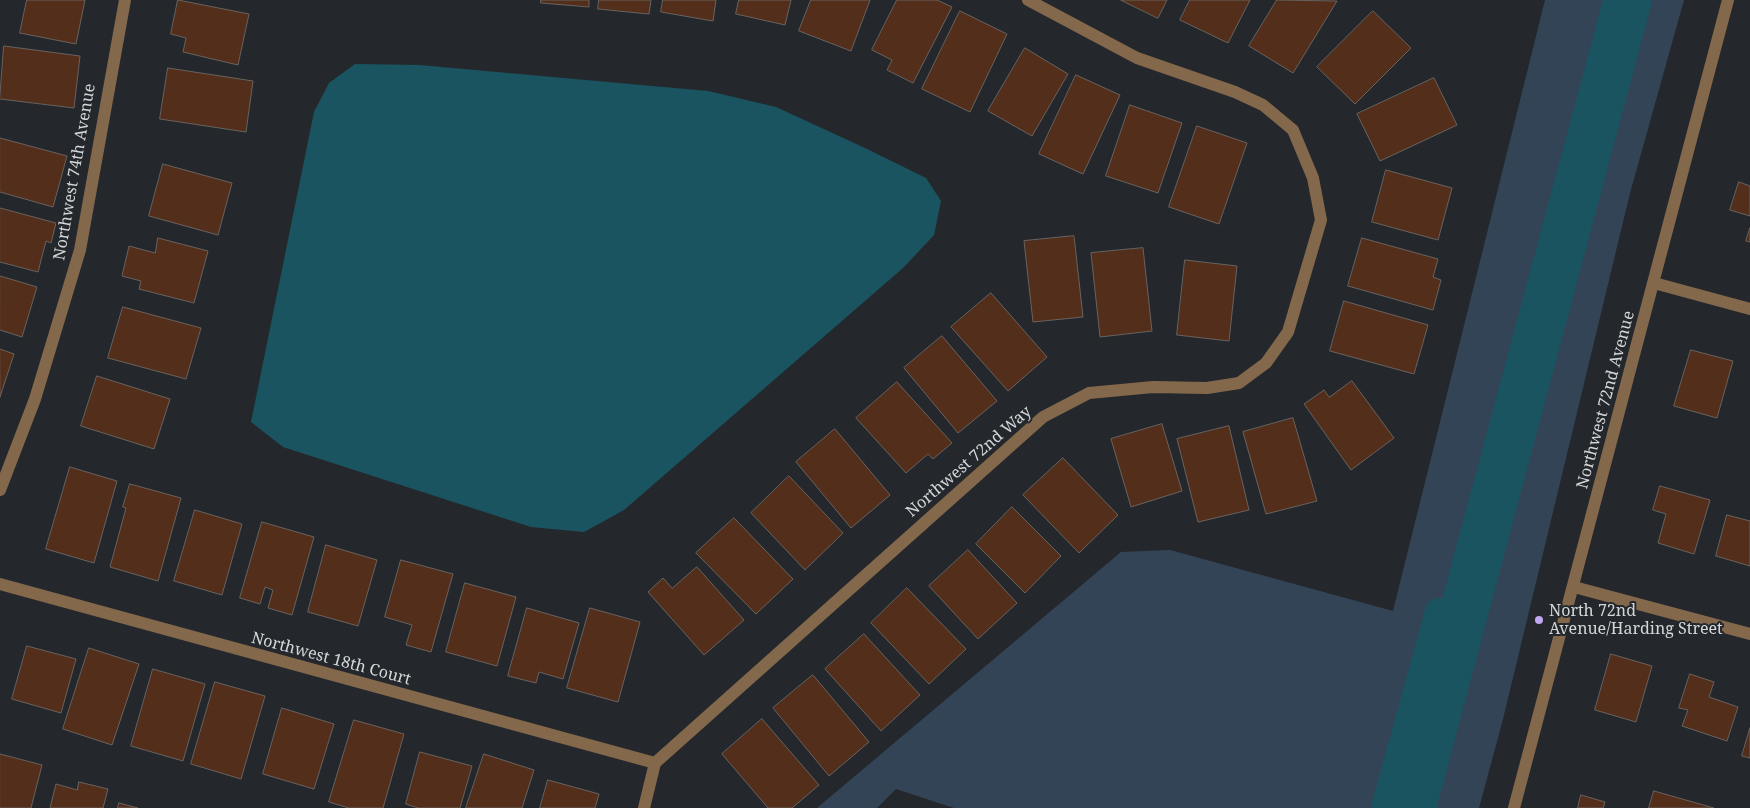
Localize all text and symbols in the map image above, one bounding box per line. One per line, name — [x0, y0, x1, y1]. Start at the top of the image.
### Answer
street label: Northwest 74th Avenue — [50, 82, 100, 262]
street label: Northwest 72nd Avenue — [1573, 309, 1639, 491]
street label: Northwest 72nd Way — [902, 402, 1036, 522]
place label: North 72nd Avenue/Harding Street — [1549, 601, 1723, 639]
marker: North 72nd Avenue/Harding Street — [1533, 614, 1545, 626]
street label: Northwest 18th Court — [249, 628, 413, 690]

